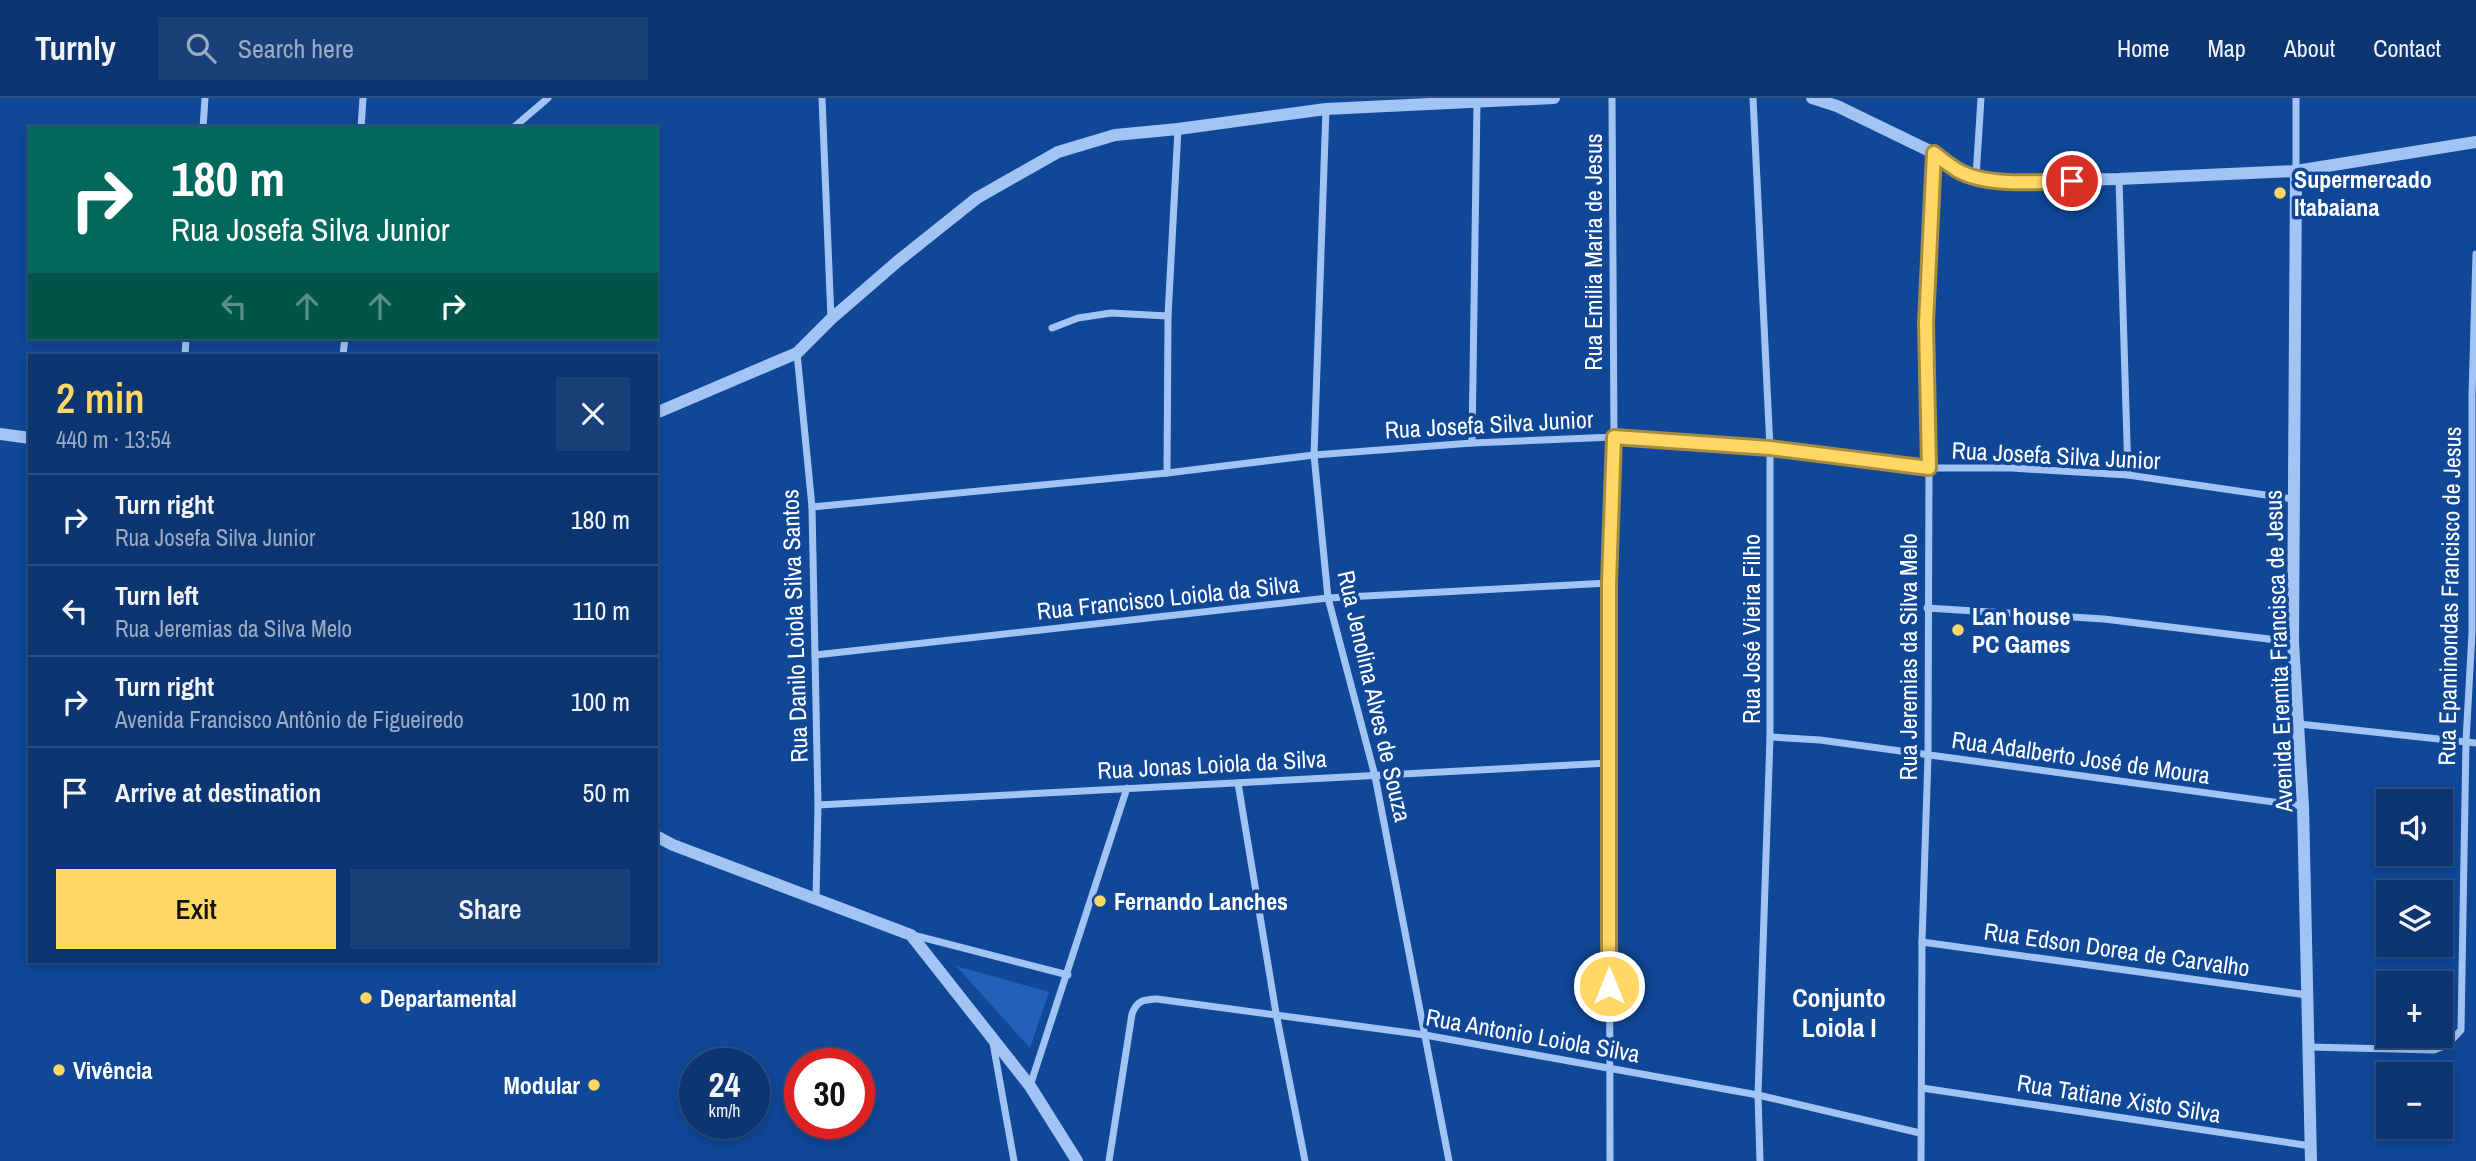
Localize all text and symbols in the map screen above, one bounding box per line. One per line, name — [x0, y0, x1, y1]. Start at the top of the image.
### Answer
search box — [158, 17, 648, 80]
text: Turnly — [35, 26, 116, 70]
icon: search — [182, 29, 220, 67]
text: Search here — [238, 31, 354, 66]
text: Home — [2117, 32, 2169, 64]
text: Map — [2207, 32, 2246, 64]
text: About — [2284, 32, 2335, 64]
text: Contact — [2373, 32, 2441, 64]
street label: Rua Emilia Maria de Jesus — [1577, 133, 1609, 371]
text: 180 m — [171, 145, 285, 211]
pin — [2042, 151, 2102, 211]
icon: right — [56, 154, 147, 245]
icon: arrive — [2053, 162, 2091, 200]
place label: Supermercado Itabaiana — [2294, 163, 2432, 223]
marker: Supermercado Itabaiana — [2272, 185, 2288, 201]
text: Rua Josefa Silva Junior — [171, 208, 450, 251]
icon: left — [215, 287, 253, 325]
icon: ahead — [288, 287, 326, 325]
icon: ahead — [361, 287, 399, 325]
icon: right — [434, 287, 472, 325]
text: 2 min — [56, 370, 145, 426]
button: close — [556, 377, 630, 451]
street label: Rua Josefa Silva Junior — [1384, 403, 1595, 445]
text: 440 m · 13:54 — [56, 424, 171, 455]
street label: Rua Epaminondas Francisco de Jesus — [2430, 426, 2468, 766]
street label: Rua Josefa Silva Junior — [1951, 434, 2162, 476]
text: Turn right — [115, 487, 214, 522]
street label: Rua Danilo Loiola Silva Santos — [773, 489, 815, 763]
street label: Avenida Eremita Francisca de Jesus — [2256, 489, 2300, 814]
icon: right — [56, 501, 94, 539]
text: 180 m — [571, 502, 630, 537]
text: Rua Josefa Silva Junior — [115, 522, 315, 553]
street label: Rua Jeremias da Silva Melo — [1892, 533, 1924, 781]
street label: Rua José Vieira Filho — [1735, 534, 1767, 724]
street label: Rua Francisco Loiola da Silva — [1035, 567, 1301, 627]
street label: Rua Jenolina Alves de Souza — [1330, 567, 1420, 825]
text: Turn left — [115, 578, 199, 613]
icon: left — [56, 592, 94, 630]
text: 110 m — [572, 593, 630, 628]
place label: Lan house PC Games — [1972, 600, 2071, 660]
text: Rua Jeremias da Silva Melo — [115, 613, 352, 644]
marker: Lan house PC Games — [1950, 622, 1966, 638]
text: Turn right — [115, 669, 214, 704]
icon: right — [56, 683, 94, 721]
text: 100 m — [571, 684, 630, 719]
text: Avenida Francisco Antônio de Figueiredo — [115, 704, 464, 735]
street label: Rua Adalberto José de Moura — [1950, 723, 2212, 791]
street label: Rua Jonas Loiola da Silva — [1096, 742, 1328, 786]
icon: arrive — [56, 774, 94, 812]
text: Arrive at destination — [115, 775, 321, 810]
text: 50 m — [583, 775, 630, 810]
map controls — [2376, 789, 2453, 1139]
button: sound — [2376, 789, 2453, 866]
button: Exit — [56, 869, 336, 949]
button: Share — [350, 869, 630, 949]
button: layers — [2376, 880, 2453, 957]
place label: Fernando Lanches — [1114, 885, 1288, 917]
marker: Fernando Lanches — [1092, 893, 1108, 909]
street label: Rua Edson Dorea de Carvalho — [1982, 915, 2252, 983]
position arrow — [1572, 949, 1646, 1023]
button: + — [2376, 971, 2453, 1048]
district label: Conjunto Loiola I — [1792, 980, 1886, 1045]
place label: Departamental — [380, 982, 517, 1014]
marker: Departamental — [358, 990, 374, 1006]
street label: Rua Antonio Loiola Silva — [1424, 1000, 1643, 1070]
speed limit sign: 30 — [784, 1048, 875, 1139]
place label: Vivência — [73, 1054, 153, 1086]
text: 24 — [709, 1061, 740, 1108]
marker: Vivência — [51, 1062, 67, 1078]
button: − — [2376, 1062, 2453, 1139]
street label: Rua Tatiane Xisto Silva — [2015, 1066, 2223, 1130]
place label: Modular — [503, 1069, 580, 1101]
marker: Modular — [586, 1077, 602, 1093]
text: km/h — [709, 1098, 741, 1123]

